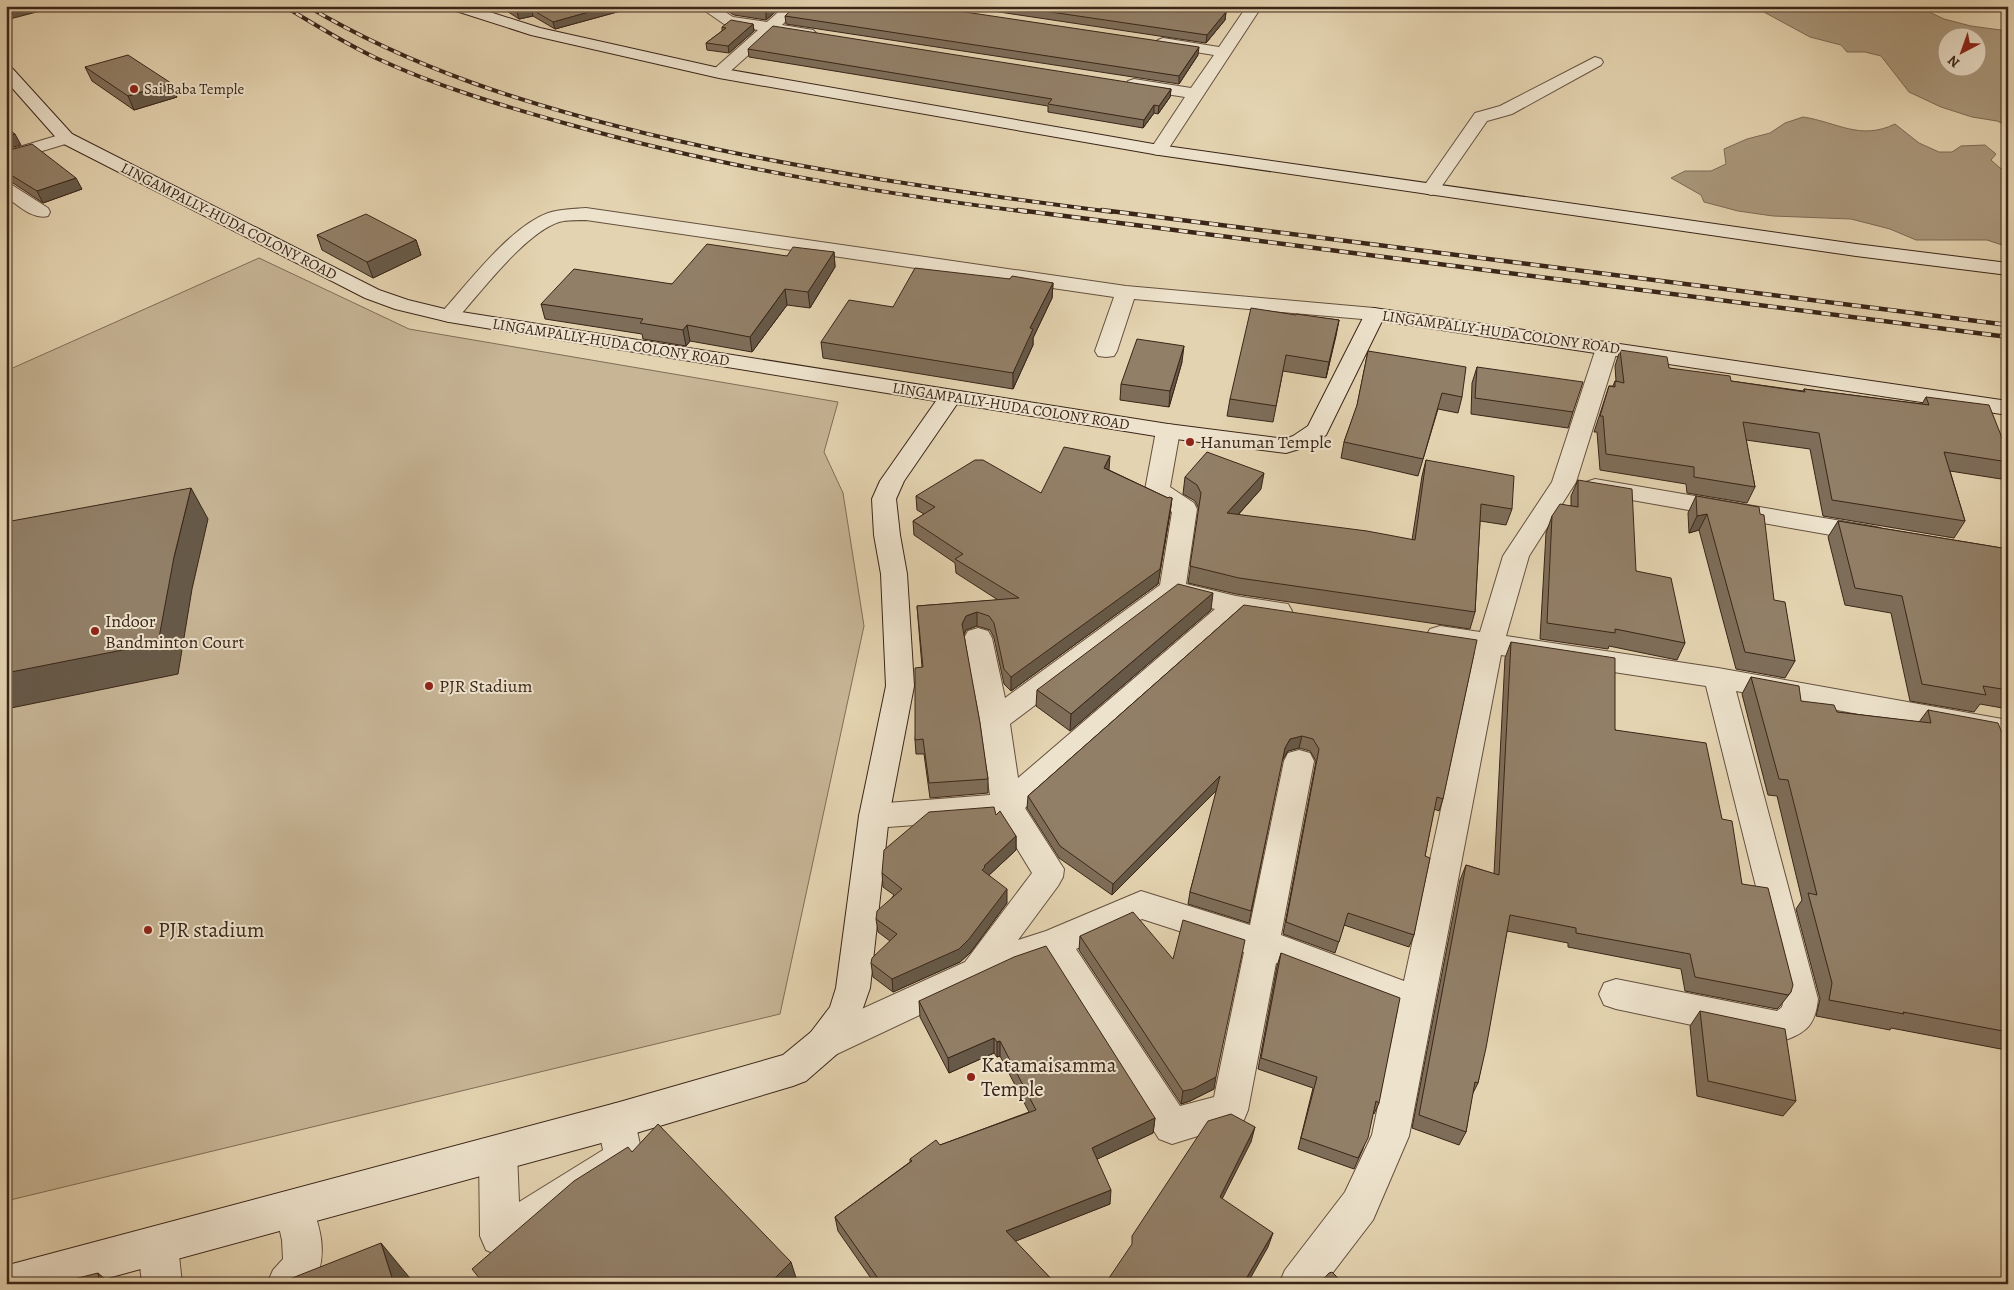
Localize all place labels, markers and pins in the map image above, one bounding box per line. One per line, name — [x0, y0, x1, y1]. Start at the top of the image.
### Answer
place label: Sai Baba Temple — [144, 79, 244, 99]
marker: Sai Baba Temple — [128, 83, 140, 95]
place label: Hanuman Temple — [1200, 430, 1332, 454]
marker: Hanuman Temple — [1184, 436, 1196, 448]
place label: Indoor Bandminton Court — [105, 609, 244, 654]
marker: Indoor Bandminton Court — [89, 625, 101, 637]
place label: PJR Stadium — [439, 674, 532, 698]
marker: PJR Stadium — [423, 680, 435, 692]
place label: PJR stadium — [158, 916, 264, 944]
marker: PJR stadium — [142, 924, 154, 936]
place label: Katamaisamma Temple — [981, 1051, 1117, 1103]
marker: Katamaisamma Temple — [965, 1071, 977, 1083]

